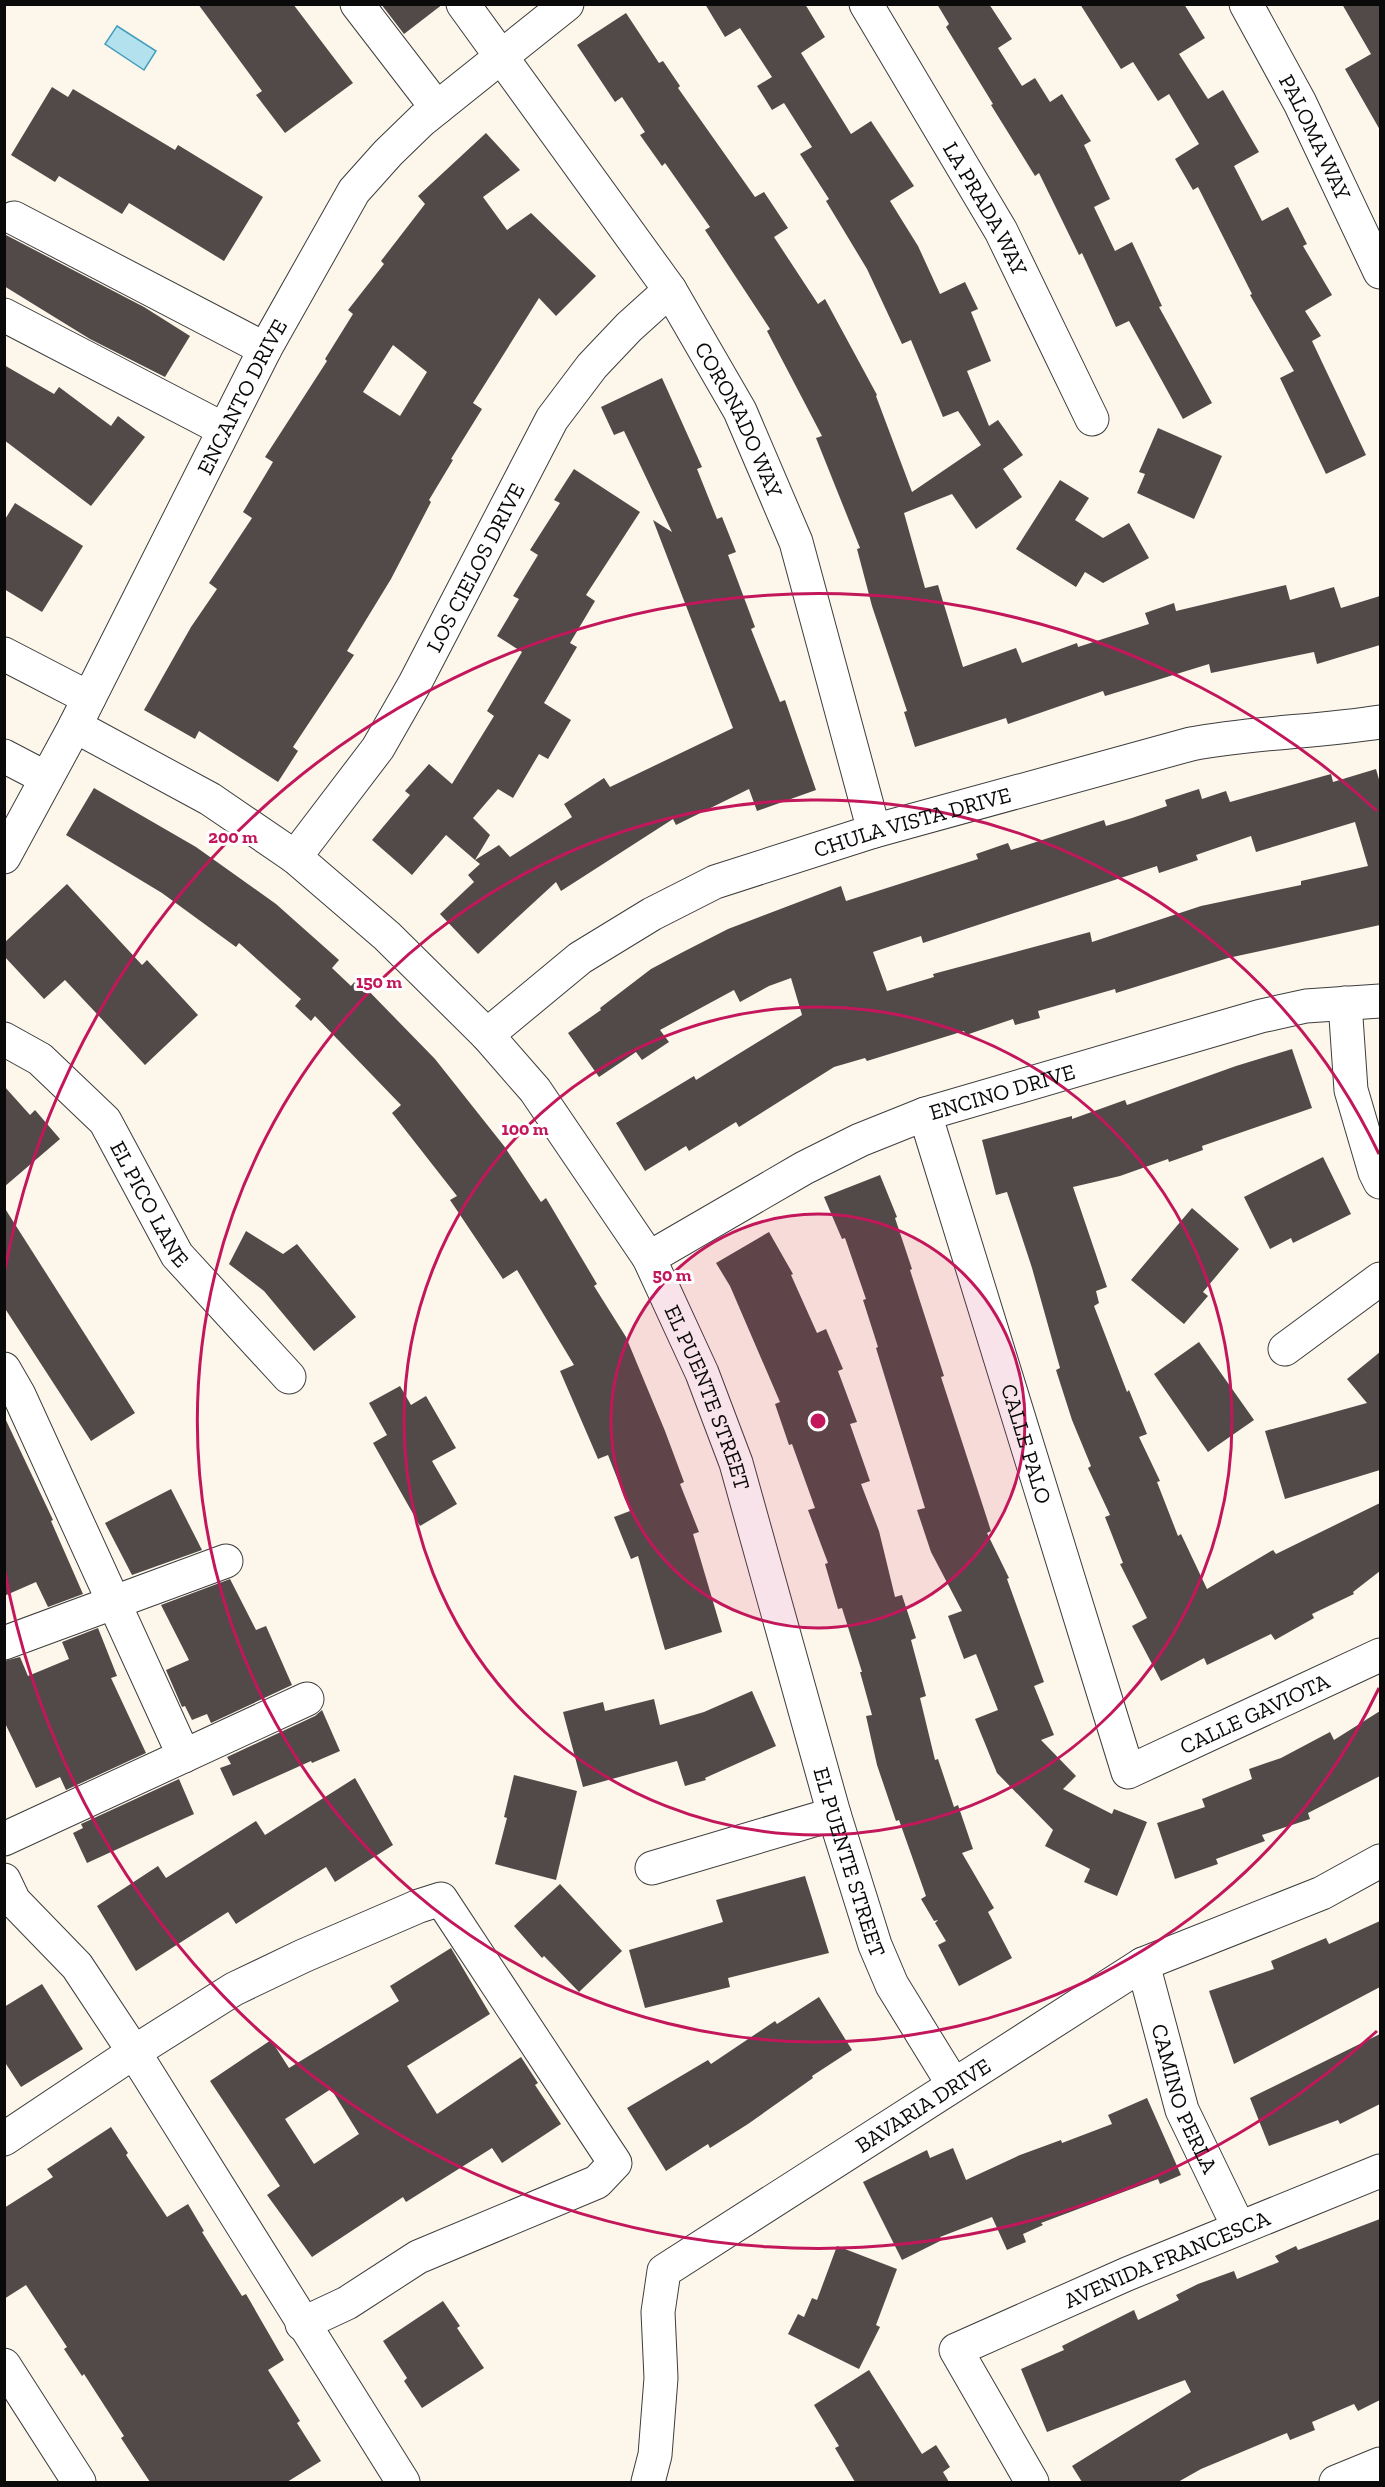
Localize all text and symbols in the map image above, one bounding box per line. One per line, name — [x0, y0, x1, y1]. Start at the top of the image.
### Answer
street label: PALOMA WAY — [1273, 69, 1357, 204]
street label: LA PRADA WAY — [937, 137, 1034, 280]
street label: ENCANTO DRIVE — [190, 314, 293, 479]
street label: CORONADO WAY — [689, 337, 789, 502]
street label: LOS CIELOS DRIVE — [420, 478, 530, 657]
street label: CHULA VISTA DRIVE — [810, 781, 1014, 863]
text: 200 m — [208, 826, 258, 848]
text: 150 m — [356, 971, 402, 993]
street label: ENCINO DRIVE — [926, 1058, 1078, 1126]
text: 100 m — [501, 1118, 549, 1140]
street label: EL PICO LANE — [105, 1136, 195, 1273]
text: 50 m — [653, 1264, 692, 1286]
street label: EL PUENTE STREET — [659, 1301, 756, 1493]
street label: CALLE PALO — [995, 1380, 1058, 1507]
centre of rings — [808, 1411, 828, 1431]
street label: CALLE GAVIOTA — [1175, 1667, 1334, 1760]
street label: EL PUENTE STREET — [808, 1764, 892, 1961]
street label: CAMINO PERLA — [1146, 2021, 1224, 2178]
street label: BAVARIA DRIVE — [850, 2052, 995, 2158]
street label: AVENIDA FRANCESCA — [1060, 2204, 1274, 2314]

